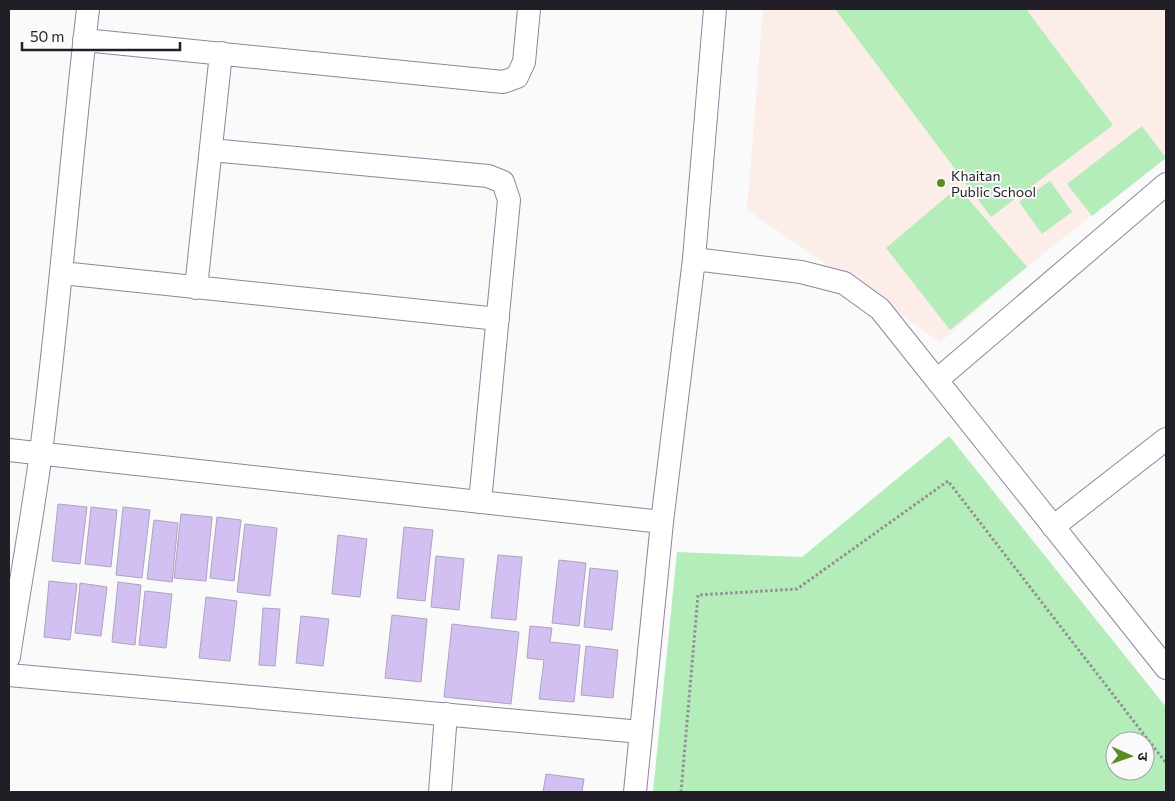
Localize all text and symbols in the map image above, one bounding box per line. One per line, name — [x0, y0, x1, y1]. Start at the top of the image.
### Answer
scale bar — [22, 20, 180, 52]
text: 50 m — [30, 27, 64, 45]
place label: Khaitan Public School — [951, 167, 1036, 200]
marker: Khaitan Public School — [935, 177, 947, 189]
north arrow — [1105, 731, 1155, 781]
text: उ — [1135, 752, 1152, 762]

